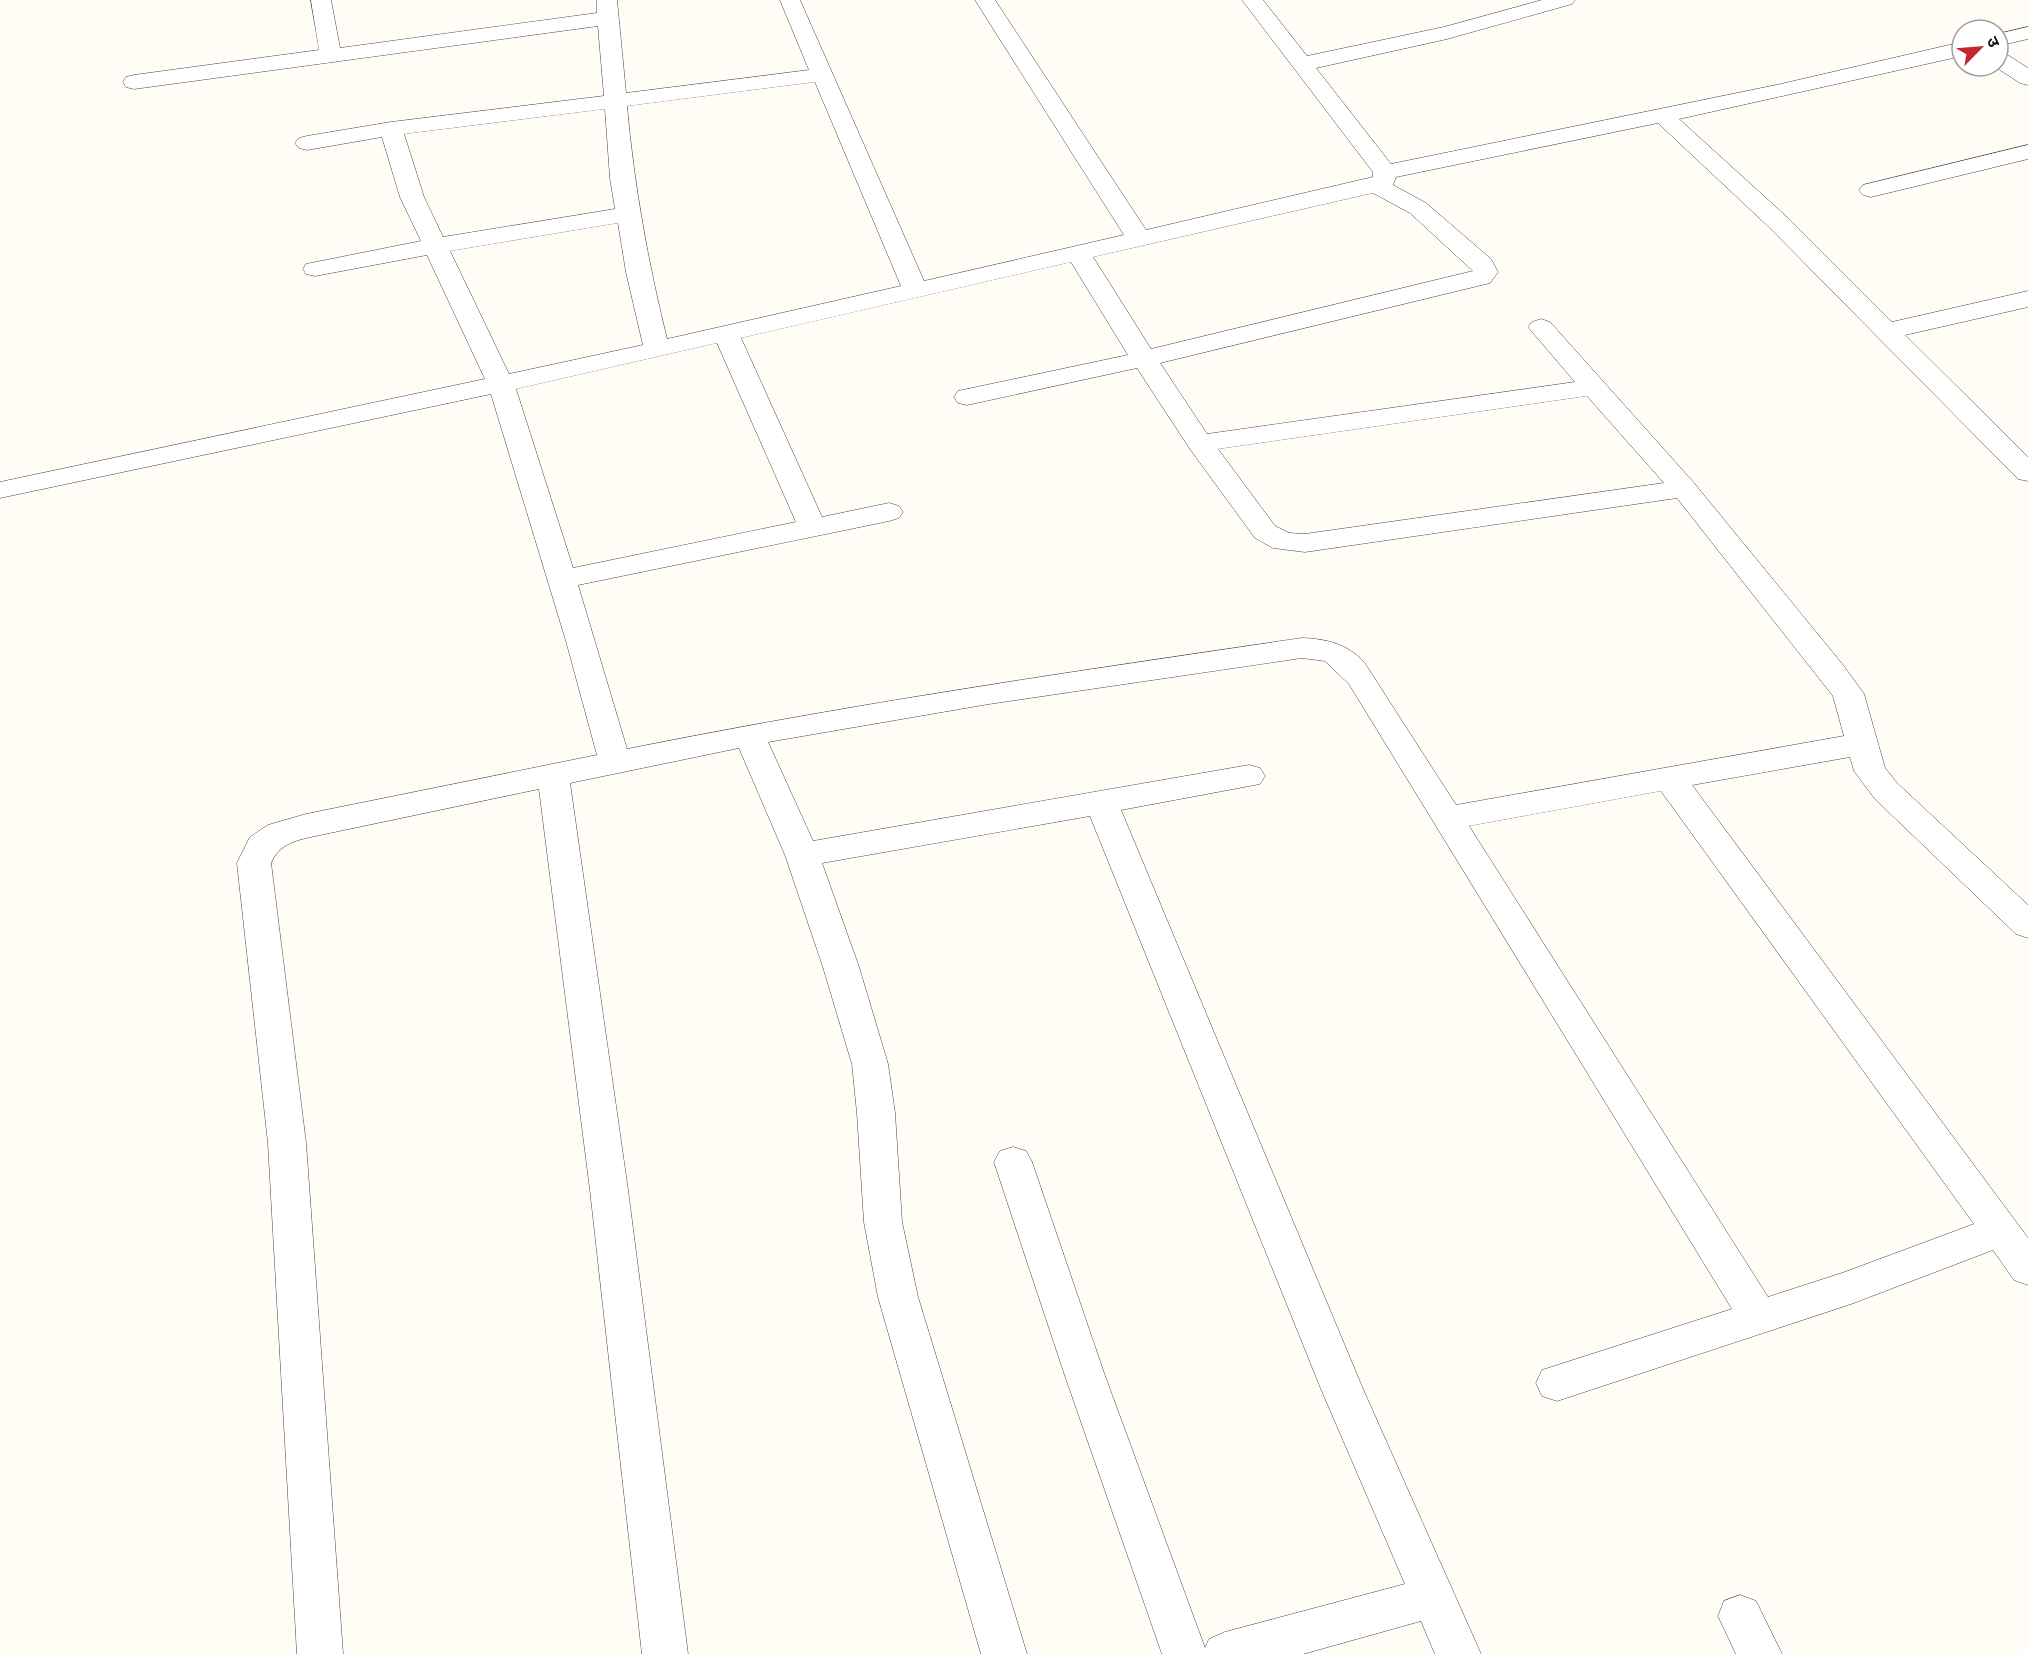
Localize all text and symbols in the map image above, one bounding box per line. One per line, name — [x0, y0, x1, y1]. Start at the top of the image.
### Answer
north arrow — [1950, 18, 2010, 78]
text: उ — [1983, 33, 2005, 51]

